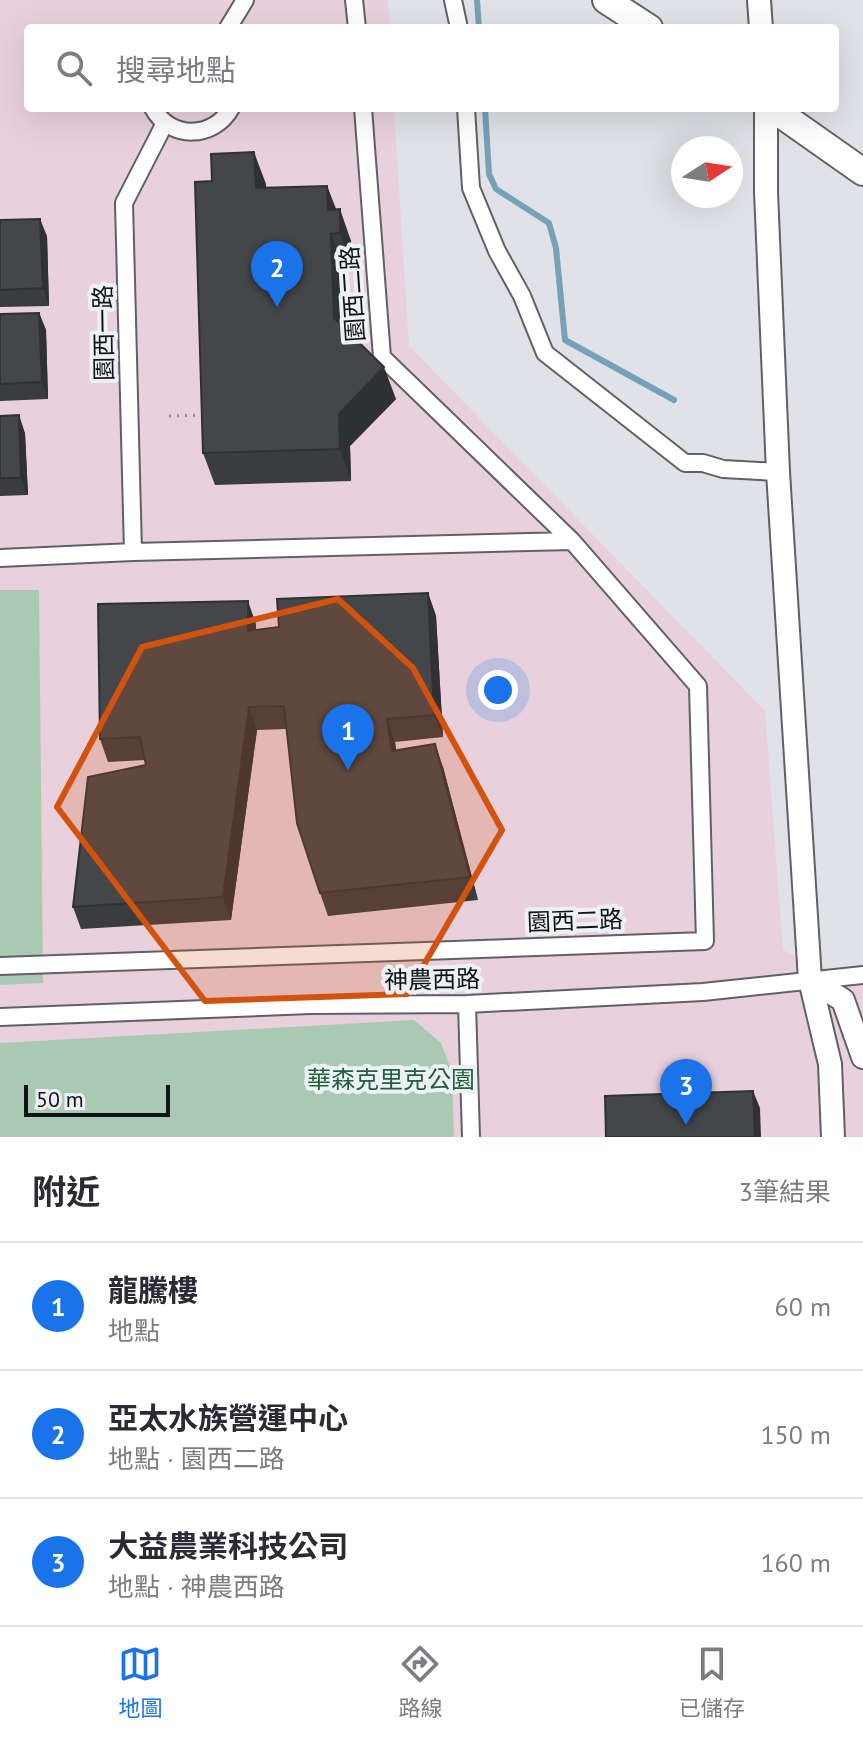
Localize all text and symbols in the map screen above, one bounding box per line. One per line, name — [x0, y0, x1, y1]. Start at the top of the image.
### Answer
search box — [24, 24, 839, 112]
icon: search — [52, 46, 96, 90]
text: 搜尋地點 — [116, 50, 236, 89]
north arrow — [671, 136, 743, 208]
pin: 2 — [251, 241, 303, 307]
street label: 園西二路 — [334, 245, 371, 343]
street label: 園西一路 — [87, 285, 120, 381]
your location — [478, 670, 518, 710]
pin: 1 — [322, 704, 374, 770]
street label: 園西二路 — [526, 903, 623, 938]
street label: 神農西路 — [384, 963, 480, 996]
pin: 3 — [660, 1059, 712, 1125]
park label: 華森克里克公園 — [307, 1064, 475, 1095]
scale bar — [24, 1081, 170, 1117]
text: 50 m — [36, 1085, 84, 1113]
text: 附近 — [32, 1169, 100, 1213]
text: 3筆結果 — [739, 1175, 831, 1208]
text: 龍騰樓 — [108, 1270, 198, 1309]
text: 1 — [51, 1290, 65, 1323]
text: 60 m — [775, 1290, 831, 1323]
text: 地點 — [108, 1314, 160, 1347]
text: 亞太水族營運中心 — [108, 1398, 348, 1437]
text: 2 — [51, 1418, 65, 1451]
text: 150 m — [760, 1418, 831, 1451]
text: 地點 · 園西二路 — [108, 1442, 285, 1475]
text: 大益農業科技公司 — [108, 1526, 348, 1565]
text: 3 — [51, 1546, 65, 1579]
text: 160 m — [760, 1546, 831, 1579]
text: 地點 · 神農西路 — [108, 1570, 285, 1603]
tab: 地圖 — [118, 1642, 162, 1722]
tab: 路線 — [398, 1642, 443, 1722]
tab: 已儲存 — [679, 1642, 745, 1722]

